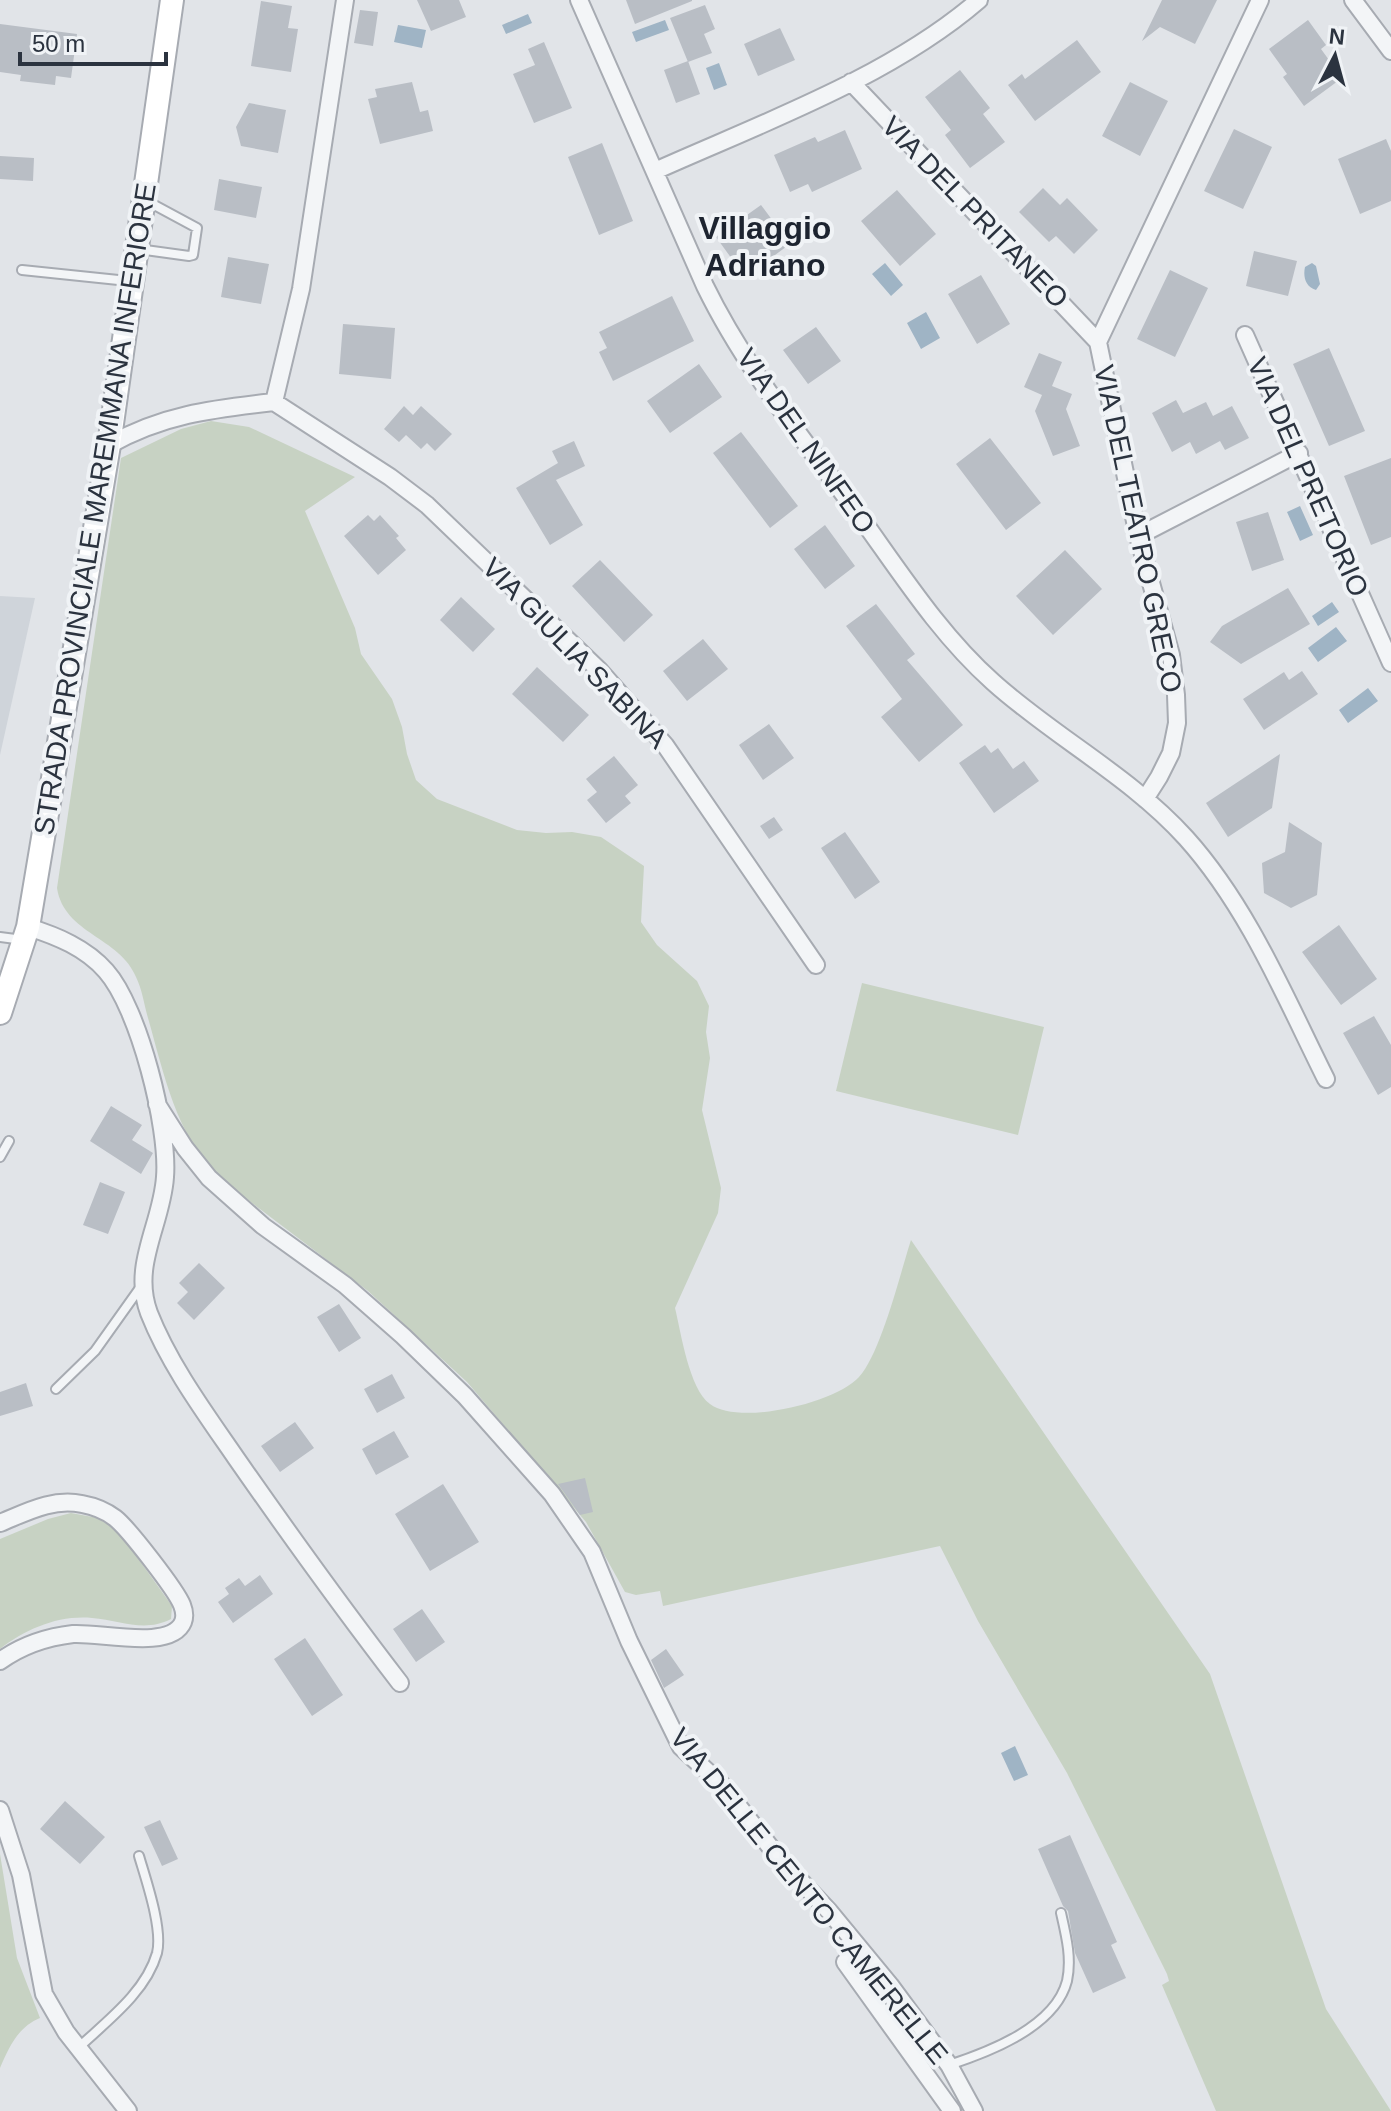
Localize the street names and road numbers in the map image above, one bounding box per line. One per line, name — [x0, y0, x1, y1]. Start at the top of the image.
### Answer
street label: VIA DEL PRITANEO — [876, 110, 1074, 314]
street label: STRADA PROVINCIALE MAREMMANA INFERIORE — [28, 181, 162, 837]
street label: VIA DEL NINFEO — [731, 343, 881, 539]
street label: VIA DEL PRETORIO — [1241, 353, 1375, 601]
street label: VIA DEL TEATRO GRECO — [1088, 362, 1188, 696]
street label: VIA GIULIA SABINA — [476, 552, 674, 755]
street label: VIA DELLE CENTO CAMERELLE — [664, 1722, 954, 2070]

